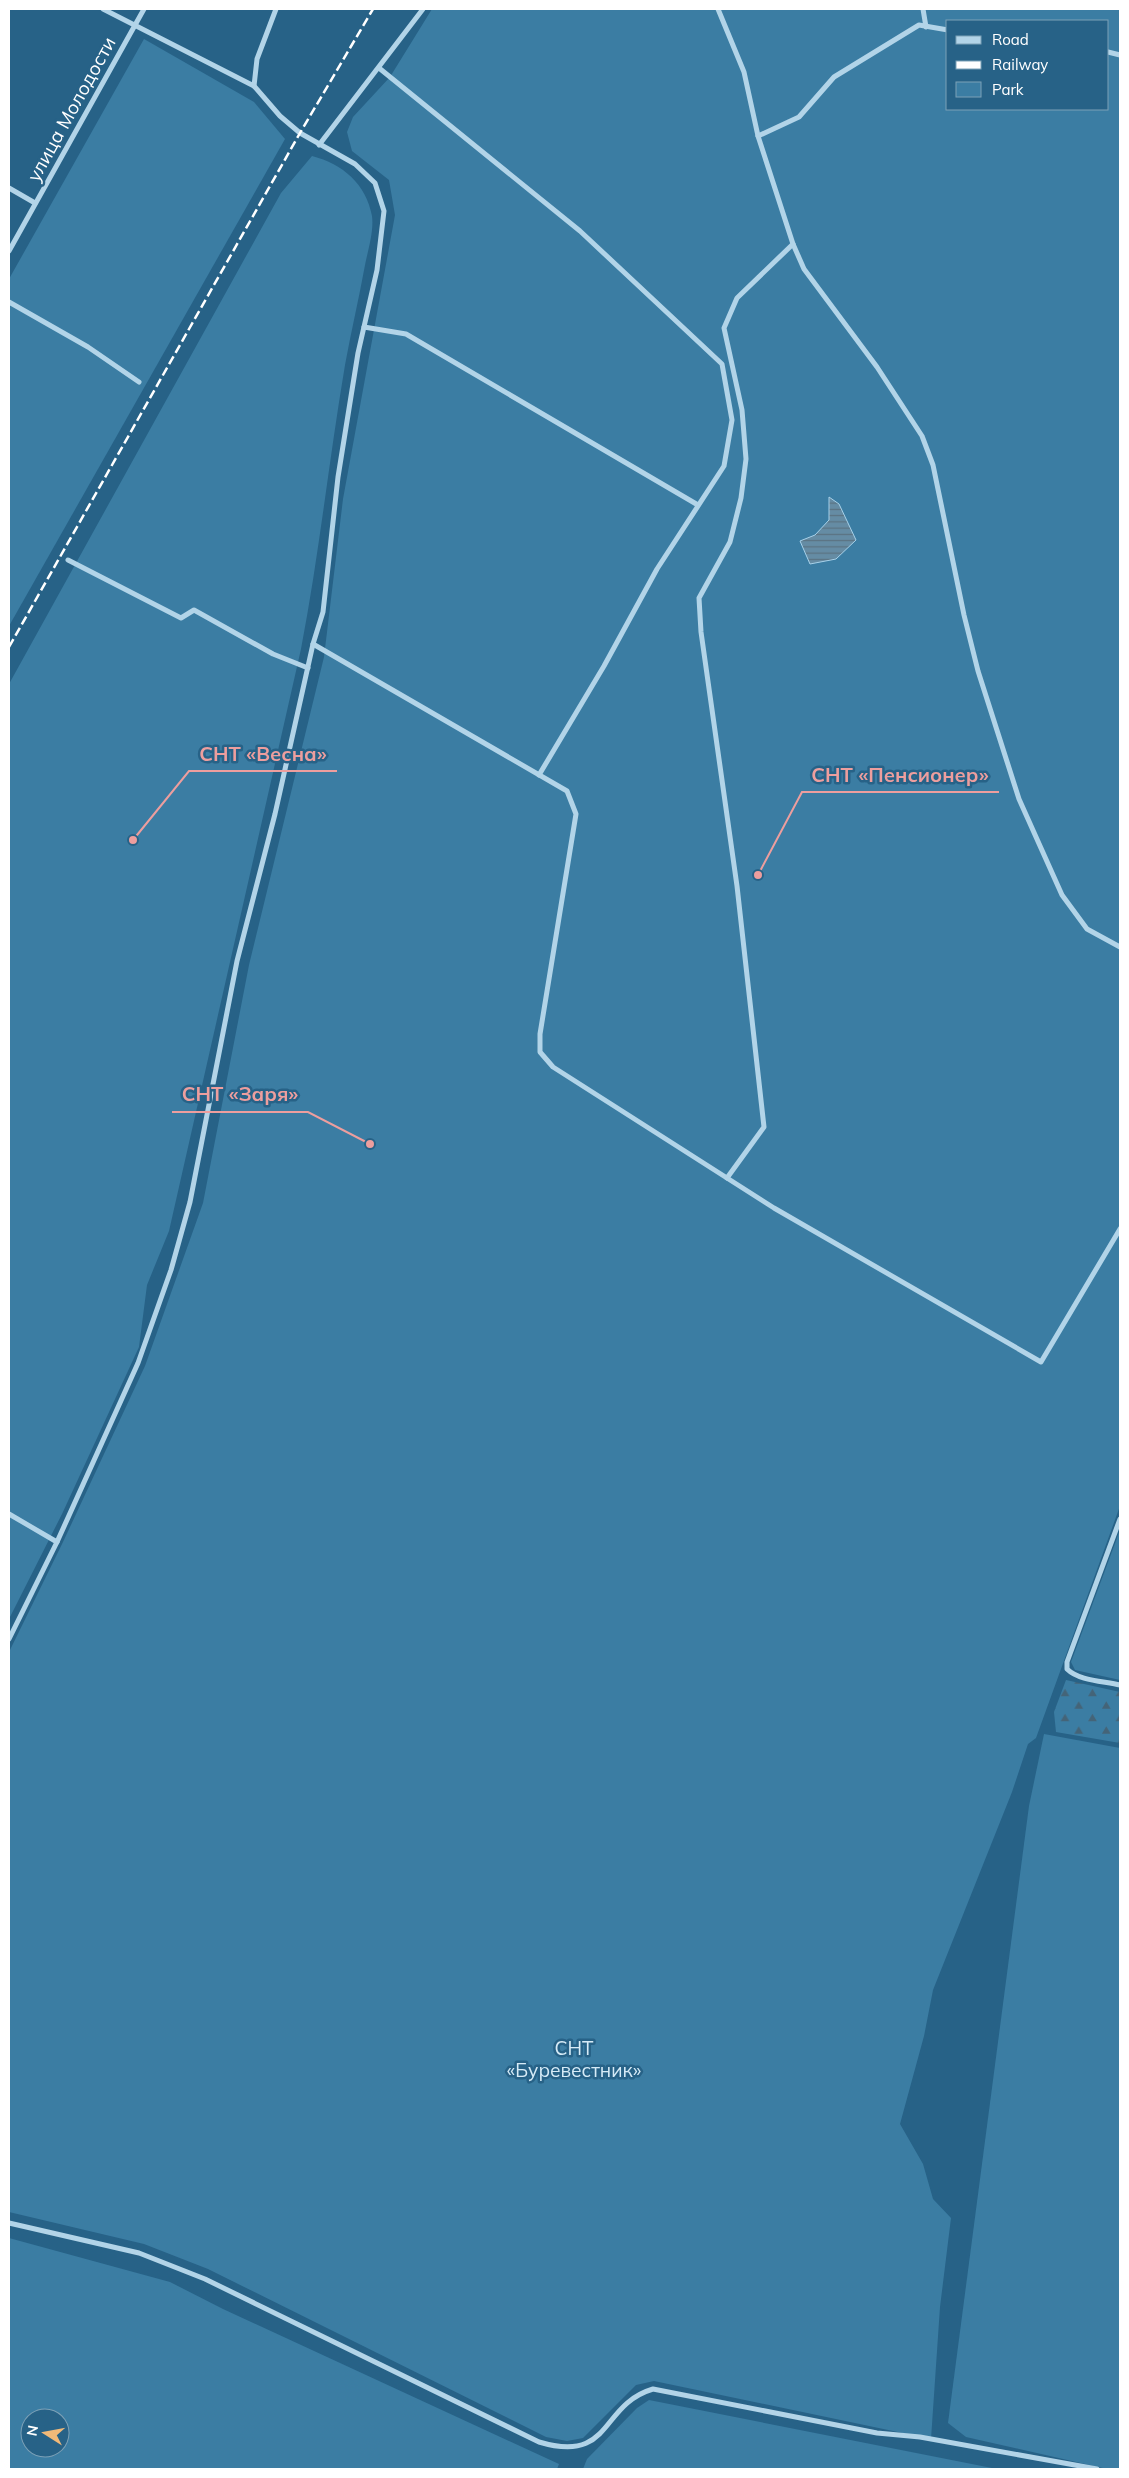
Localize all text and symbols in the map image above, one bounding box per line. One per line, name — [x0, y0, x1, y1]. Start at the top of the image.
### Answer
legend — [946, 20, 1109, 110]
text: Road — [992, 30, 1029, 49]
street label: улица Молодости — [21, 32, 121, 186]
text: Railway — [992, 55, 1048, 74]
text: Park — [992, 80, 1024, 99]
callout: СНТ «Весна» — [189, 736, 337, 771]
text: СНТ «Весна» — [199, 741, 327, 766]
callout: СНТ «Пенсионер» — [802, 757, 999, 792]
text: СНТ «Пенсионер» — [811, 762, 989, 787]
callout: СНТ «Заря» — [172, 1077, 308, 1112]
text: СНТ «Заря» — [182, 1081, 298, 1106]
park label: СНТ «Буревестник» — [507, 2036, 641, 2082]
north arrow — [20, 2408, 70, 2458]
text: N — [22, 2424, 42, 2437]

